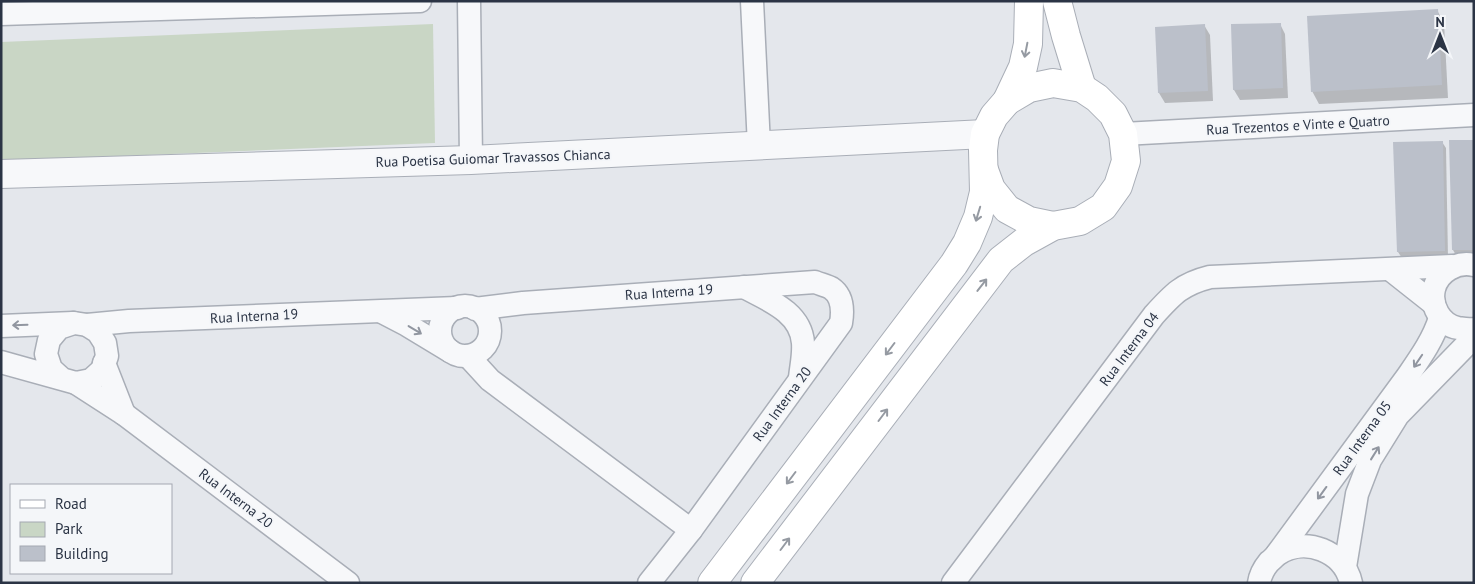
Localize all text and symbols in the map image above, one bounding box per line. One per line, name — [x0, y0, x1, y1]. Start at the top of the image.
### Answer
north arrow — [1415, 10, 1465, 60]
text: N — [1435, 13, 1445, 31]
one-way arrow — [1021, 41, 1031, 57]
street label: Rua Trezentos e Vinte e Quatro — [1206, 111, 1390, 139]
street label: Rua Poetisa Guiomar Travassos Chianca — [375, 145, 611, 171]
one-way arrow — [972, 205, 982, 221]
one-way arrow — [976, 279, 987, 292]
street label: Rua Interna 19 — [624, 280, 714, 304]
street label: Rua Interna 19 — [209, 305, 299, 327]
street label: Rua Interna 04 — [1095, 308, 1163, 390]
one-way arrow — [12, 320, 28, 330]
one-way arrow — [407, 325, 421, 335]
one-way arrow — [884, 342, 895, 355]
one-way arrow — [1413, 354, 1423, 368]
street label: Rua Interna 20 — [749, 363, 815, 445]
street label: Rua Interna 05 — [1329, 397, 1395, 479]
one-way arrow — [878, 408, 888, 422]
one-way arrow — [1369, 446, 1380, 460]
street label: Rua Interna 20 — [195, 464, 277, 532]
one-way arrow — [786, 471, 797, 484]
legend — [10, 484, 172, 574]
one-way arrow — [1317, 486, 1327, 500]
text: Road — [55, 494, 87, 513]
text: Park — [55, 519, 83, 538]
one-way arrow — [779, 538, 790, 551]
text: Building — [55, 544, 109, 563]

